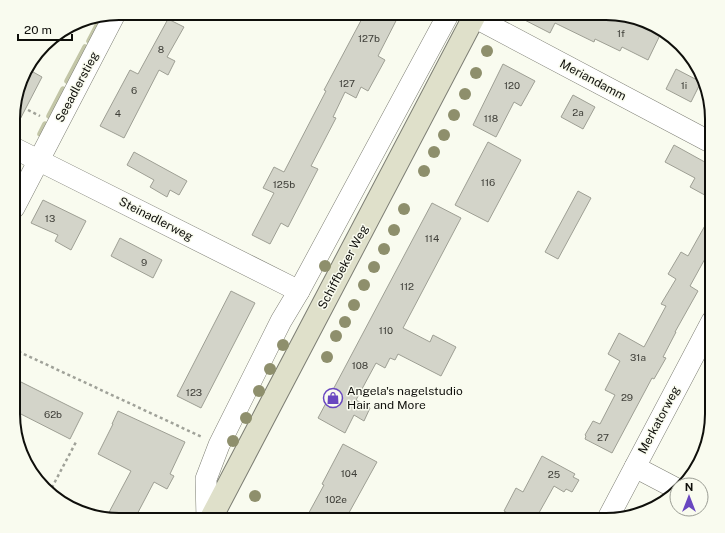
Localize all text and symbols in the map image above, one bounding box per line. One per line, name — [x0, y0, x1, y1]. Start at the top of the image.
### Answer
scale bar — [18, 16, 72, 42]
text: 20 m — [24, 23, 52, 37]
house number: 1f — [617, 27, 625, 39]
house number: 127b — [358, 32, 380, 44]
house number: 8 — [158, 43, 164, 55]
street label: Seeadlerstieg — [53, 49, 101, 125]
street label: Meriandamm — [557, 57, 629, 103]
house number: 127 — [339, 77, 355, 89]
house number: 120 — [504, 79, 520, 91]
house number: 1i — [681, 79, 687, 91]
house number: 6 — [131, 84, 137, 96]
house number: 2a — [572, 106, 584, 118]
house number: 4 — [115, 107, 121, 119]
house number: 118 — [484, 112, 498, 124]
house number: 116 — [481, 176, 495, 188]
house number: 125b — [273, 178, 295, 190]
street label: Steinadlerweg — [117, 194, 195, 244]
house number: 13 — [45, 212, 55, 224]
street label: Schiffbeker Weg — [315, 223, 371, 311]
house number: 114 — [425, 232, 439, 244]
house number: 9 — [141, 256, 147, 268]
house number: 112 — [400, 280, 414, 292]
house number: 110 — [379, 324, 393, 336]
house number: 31a — [630, 351, 646, 363]
house number: 108 — [352, 359, 368, 371]
place label: Angela's nagelstudio Hair and More — [347, 384, 463, 412]
street label: Merkatorweg — [635, 384, 683, 456]
house number: 123 — [186, 386, 202, 398]
shop icon: Angela's nagelstudio Hair and More — [322, 387, 344, 409]
house number: 29 — [621, 391, 633, 403]
house number: 62b — [44, 408, 62, 420]
house number: 27 — [597, 431, 609, 443]
house number: 104 — [341, 467, 357, 479]
house number: 25 — [548, 468, 560, 480]
north arrow — [669, 477, 709, 517]
text: N — [685, 481, 693, 493]
house number: 102e — [325, 493, 347, 505]

